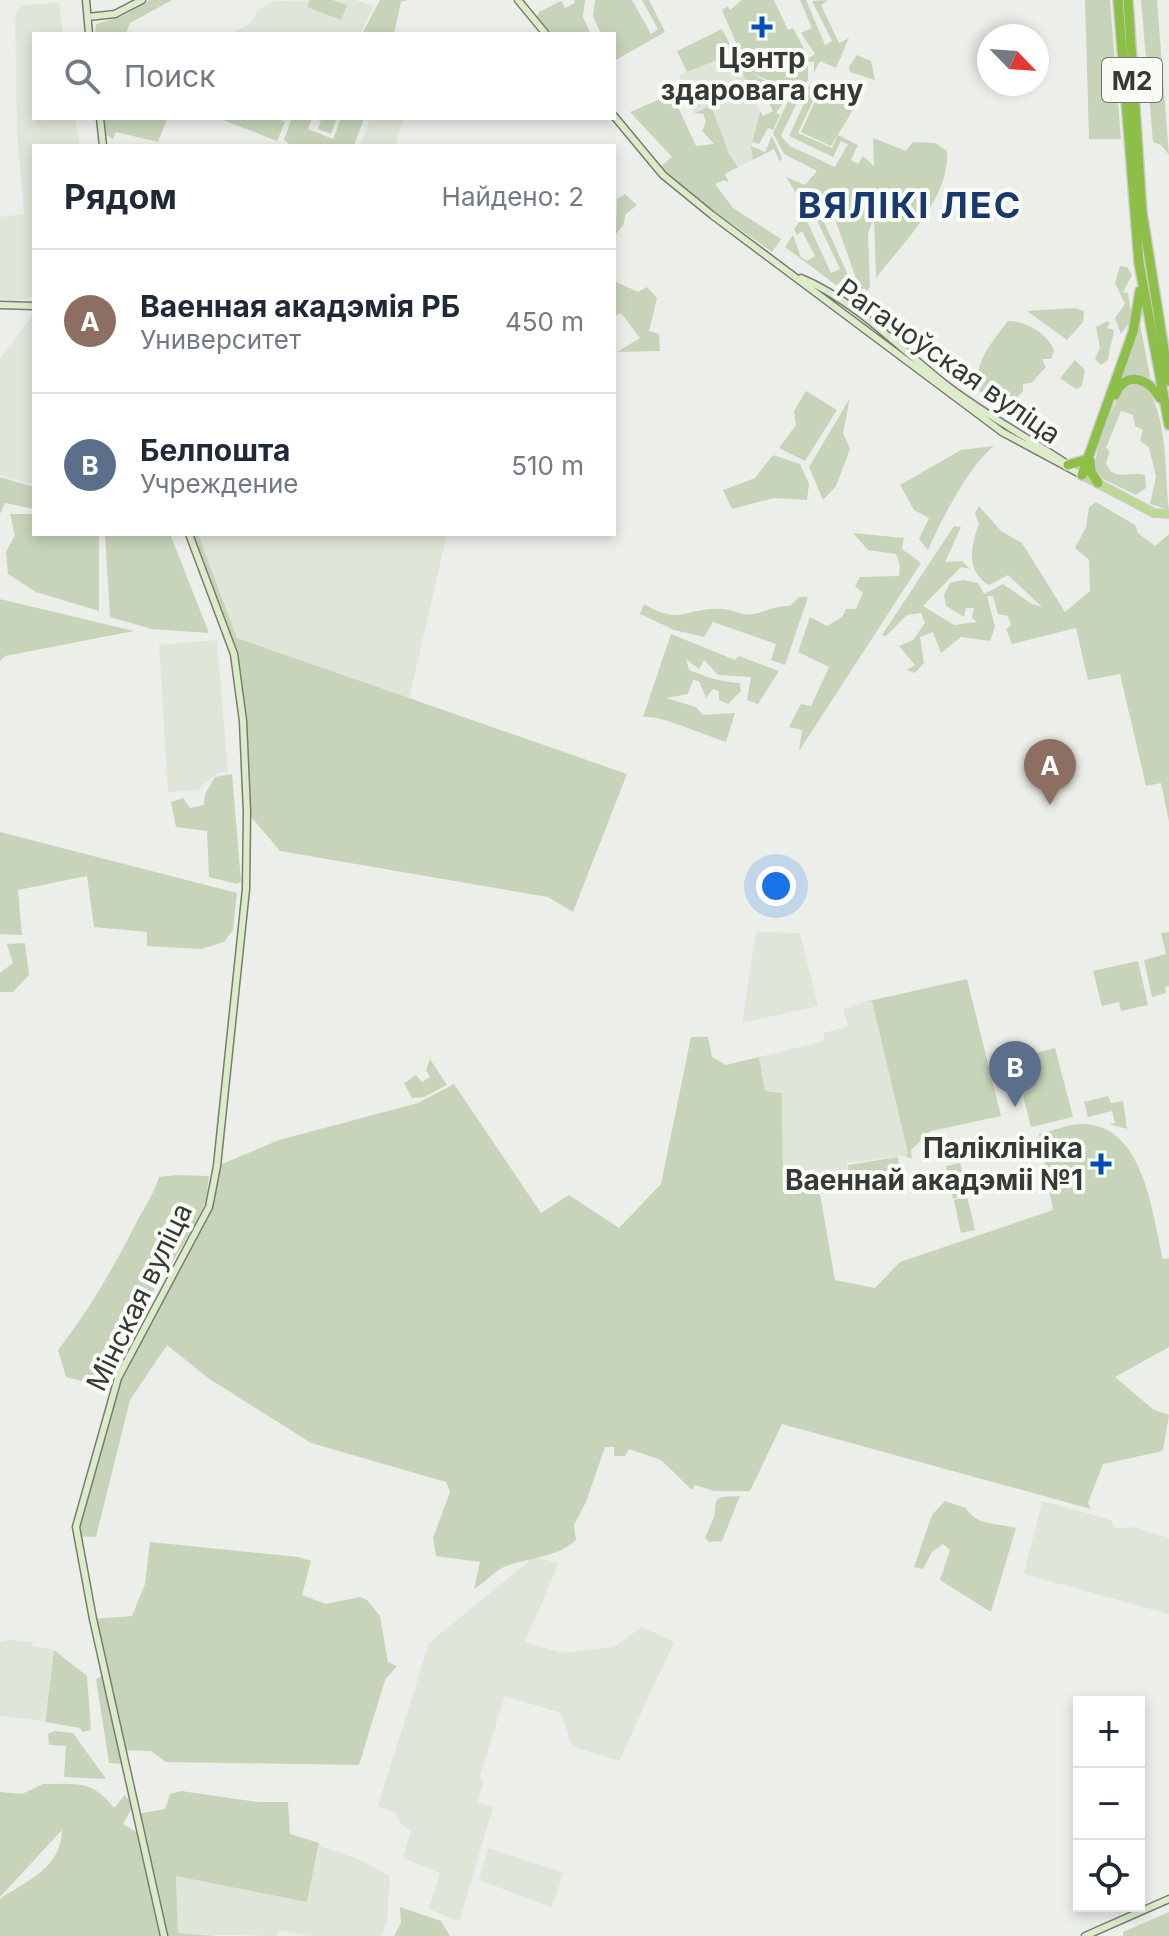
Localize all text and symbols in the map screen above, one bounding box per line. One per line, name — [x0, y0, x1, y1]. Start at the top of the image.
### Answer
marker: Цэнтр здаровага сну — [751, 16, 773, 38]
north arrow — [977, 24, 1049, 96]
search box — [32, 32, 616, 120]
place label: Цэнтр здаровага сну — [661, 41, 863, 107]
icon: search — [60, 54, 104, 98]
text: Поиск — [124, 58, 215, 94]
road number: М2 — [1102, 58, 1162, 102]
text: Рядом — [64, 176, 177, 217]
text: Найдено: 2 — [442, 181, 584, 212]
district label: ВЯЛІКІ ЛЕС — [798, 183, 1022, 227]
street label: Рагачоўская вуліца — [831, 271, 1067, 451]
text: Ваенная акадэмія РБ — [140, 288, 460, 324]
text: A — [80, 306, 100, 337]
text: 450 m — [505, 306, 584, 337]
text: Университет — [140, 324, 301, 355]
text: Белпошта — [140, 432, 290, 468]
text: B — [81, 450, 99, 481]
text: 510 m — [511, 450, 584, 481]
text: Учреждение — [140, 468, 298, 499]
pin: A — [1024, 739, 1076, 805]
your location — [756, 866, 796, 906]
pin: B — [989, 1041, 1041, 1107]
place label: Паліклініка Ваеннай акадэміі №1 — [785, 1131, 1083, 1197]
marker: Паліклініка Ваеннай акадэміі №1 — [1090, 1153, 1112, 1175]
street label: Мінская вуліца — [79, 1198, 199, 1396]
map controls — [1073, 1696, 1145, 1912]
button: + — [1073, 1696, 1145, 1768]
button: − — [1073, 1768, 1145, 1840]
button: locate — [1073, 1840, 1145, 1912]

